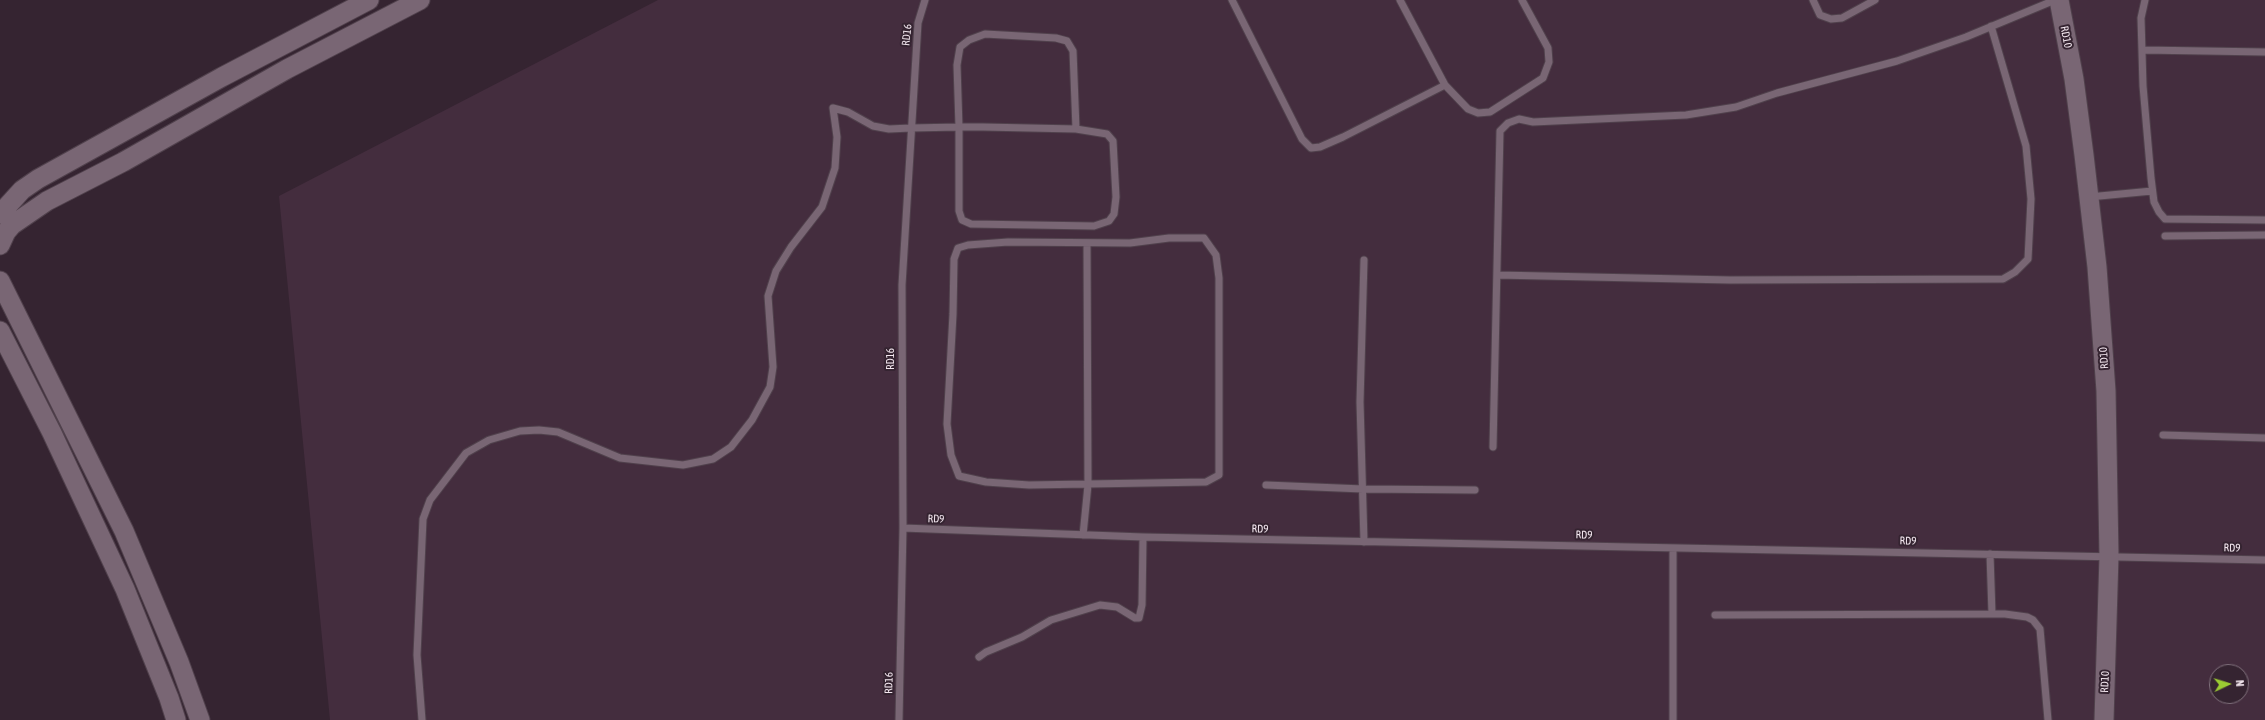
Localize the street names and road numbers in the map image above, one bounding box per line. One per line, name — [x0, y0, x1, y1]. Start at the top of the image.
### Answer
street label: RD16 — [899, 23, 915, 47]
street label: RD10 — [2057, 25, 2075, 49]
street label: RD10 — [2097, 347, 2111, 369]
street label: RD16 — [884, 348, 898, 370]
street label: RD9 — [927, 512, 945, 526]
street label: RD9 — [1251, 522, 1269, 536]
street label: RD9 — [1575, 528, 1593, 542]
street label: RD9 — [1899, 534, 1917, 548]
street label: RD9 — [2223, 541, 2241, 555]
street label: RD10 — [2098, 671, 2112, 693]
street label: RD16 — [882, 672, 896, 694]

